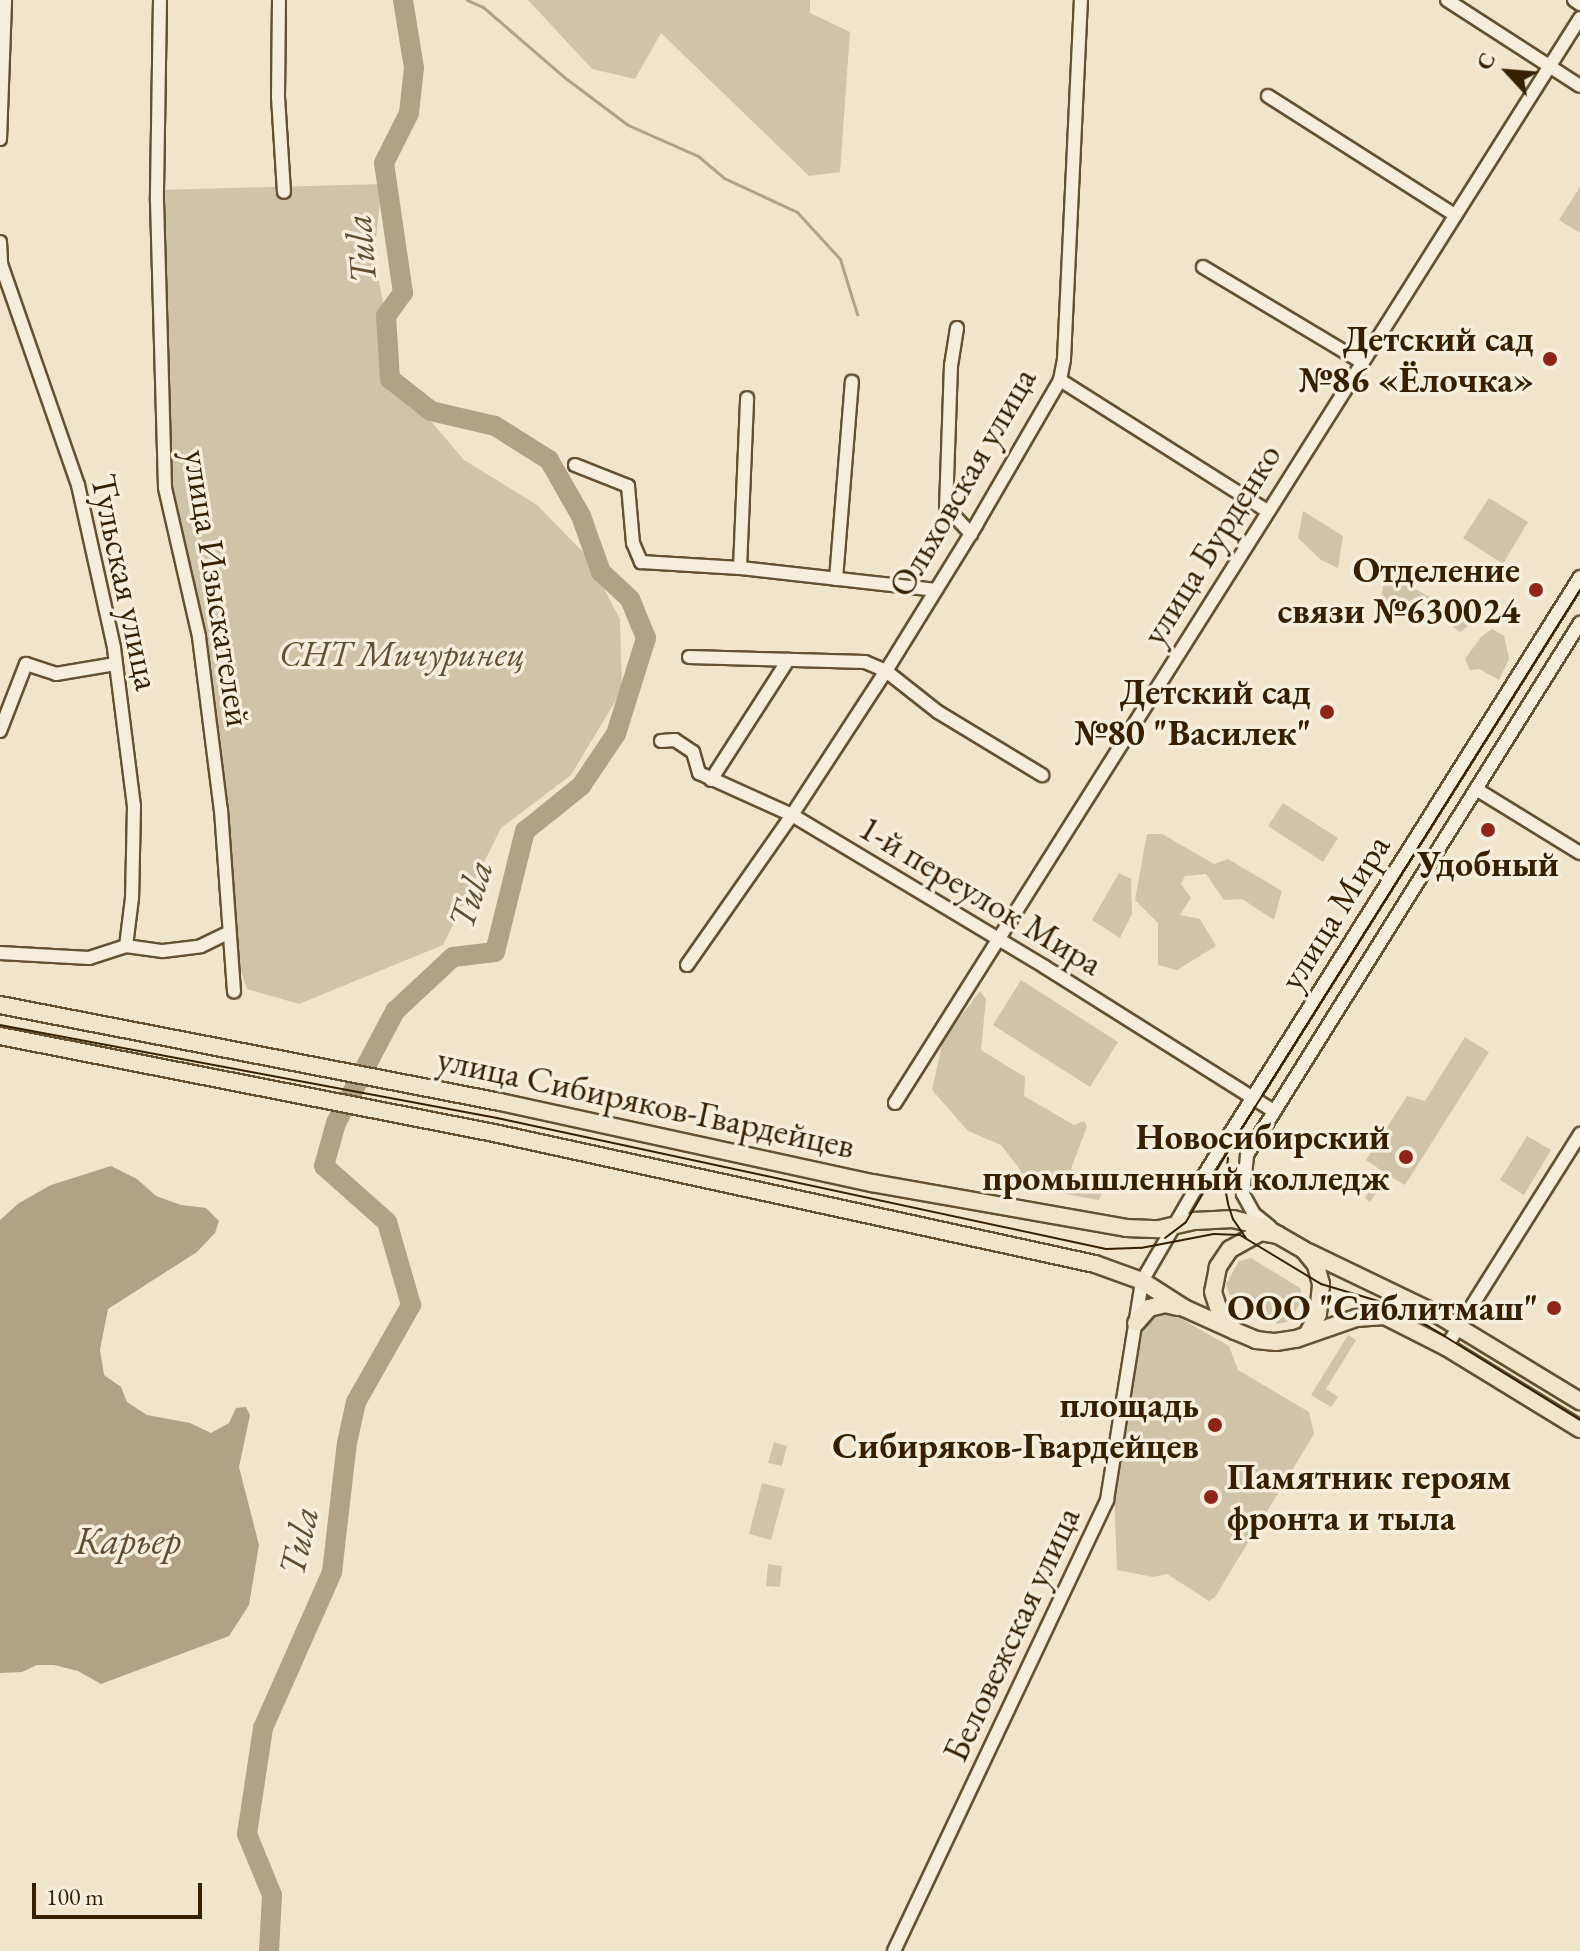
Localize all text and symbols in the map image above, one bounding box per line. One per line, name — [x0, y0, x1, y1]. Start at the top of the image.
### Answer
north arrow — [1468, 32, 1548, 112]
text: С — [1470, 48, 1502, 75]
water label: Tula — [334, 212, 386, 286]
place label: Детский сад №86 «Ёлочка» — [1299, 316, 1534, 401]
marker: Детский сад №86 «Ёлочка» — [1541, 350, 1559, 368]
street label: Ольховская улица — [879, 360, 1045, 604]
street label: улица Бурденко — [1132, 435, 1290, 653]
street label: улица Изыскателей — [175, 446, 261, 730]
street label: Тульская улица — [82, 470, 170, 694]
place label: Отделение связи №630024 — [1277, 547, 1520, 632]
marker: Отделение связи №630024 — [1527, 581, 1545, 599]
park label: СНТ Мичуринец — [279, 632, 525, 676]
place label: Детский сад №80 "Василек" — [1074, 669, 1311, 754]
marker: Детский сад №80 "Василек" — [1318, 703, 1336, 721]
street label: 1-й переулок Мира — [851, 805, 1111, 985]
marker: Удобный — [1479, 821, 1497, 839]
street label: улица Мира — [1269, 826, 1399, 998]
place label: Удобный — [1417, 842, 1559, 886]
water label: Tula — [438, 854, 502, 934]
street label: улица Сибиряков-Гвардейцев — [434, 1037, 858, 1167]
place label: Новосибирский промышленный колледж — [982, 1114, 1390, 1199]
marker: Новосибирский промышленный колледж — [1397, 1148, 1415, 1166]
place label: ООО "Сиблитмаш" — [1227, 1286, 1538, 1330]
marker: ООО "Сиблитмаш" — [1545, 1299, 1563, 1317]
place label: площадь Сибиряков-Гвардейцев — [832, 1382, 1199, 1467]
marker: площадь Сибиряков-Гвардейцев — [1206, 1416, 1224, 1434]
place label: Памятник героям фронта и тыла — [1227, 1454, 1511, 1539]
marker: Памятник героям фронта и тыла — [1202, 1488, 1220, 1506]
street label: Беловежская улица — [933, 1500, 1089, 1768]
water label: Tula — [268, 1502, 328, 1580]
water label: Карьер — [75, 1517, 181, 1563]
scale bar — [36, 1867, 206, 1917]
text: 100 m — [46, 1881, 104, 1912]

